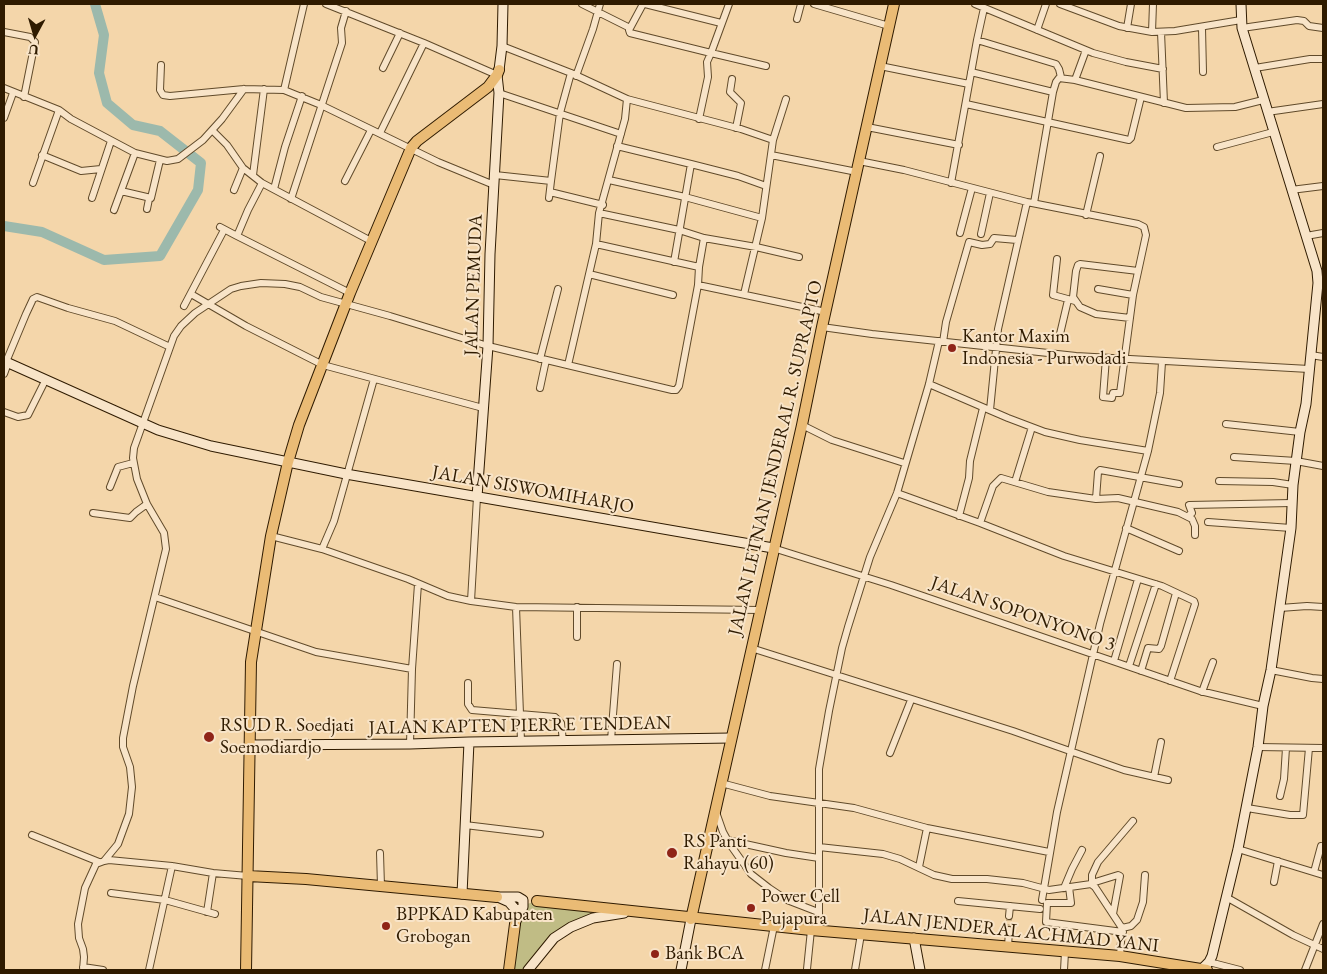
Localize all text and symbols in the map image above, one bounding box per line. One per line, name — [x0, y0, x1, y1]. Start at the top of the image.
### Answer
north arrow — [10, 10, 60, 60]
text: U — [27, 40, 40, 59]
street label: JALAN PEMUDA — [460, 214, 488, 356]
street label: JALAN LETNAN JENDERAL R. SUPRAPTO — [724, 278, 828, 638]
place label: Kantor Maxim Indonesia - Purwodadi — [962, 326, 1126, 370]
marker: Kantor Maxim Indonesia - Purwodadi — [946, 342, 958, 354]
street label: JALAN SISWOMIHARJO — [430, 461, 636, 519]
street label: JALAN SOPONYONO 3 — [928, 572, 1118, 656]
street label: JALAN KAPTEN PIERRE TENDEAN — [369, 712, 671, 740]
place label: RSUD R. Soedjati Soemodiardjo — [220, 715, 354, 759]
marker: RSUD R. Soedjati Soemodiardjo — [202, 730, 216, 744]
place label: RS Panti Rahayu (60) — [683, 831, 774, 875]
marker: RS Panti Rahayu (60) — [665, 846, 679, 860]
place label: Power Cell Pujapura — [761, 886, 840, 930]
marker: Power Cell Pujapura — [745, 902, 757, 914]
place label: BPPKAD Kabupaten Grobogan — [396, 904, 553, 948]
street label: JALAN JENDERAL ACHMAD YANI — [862, 904, 1160, 958]
marker: BPPKAD Kabupaten Grobogan — [380, 920, 392, 932]
place label: Bank BCA — [665, 943, 744, 965]
marker: Bank BCA — [649, 948, 661, 960]

